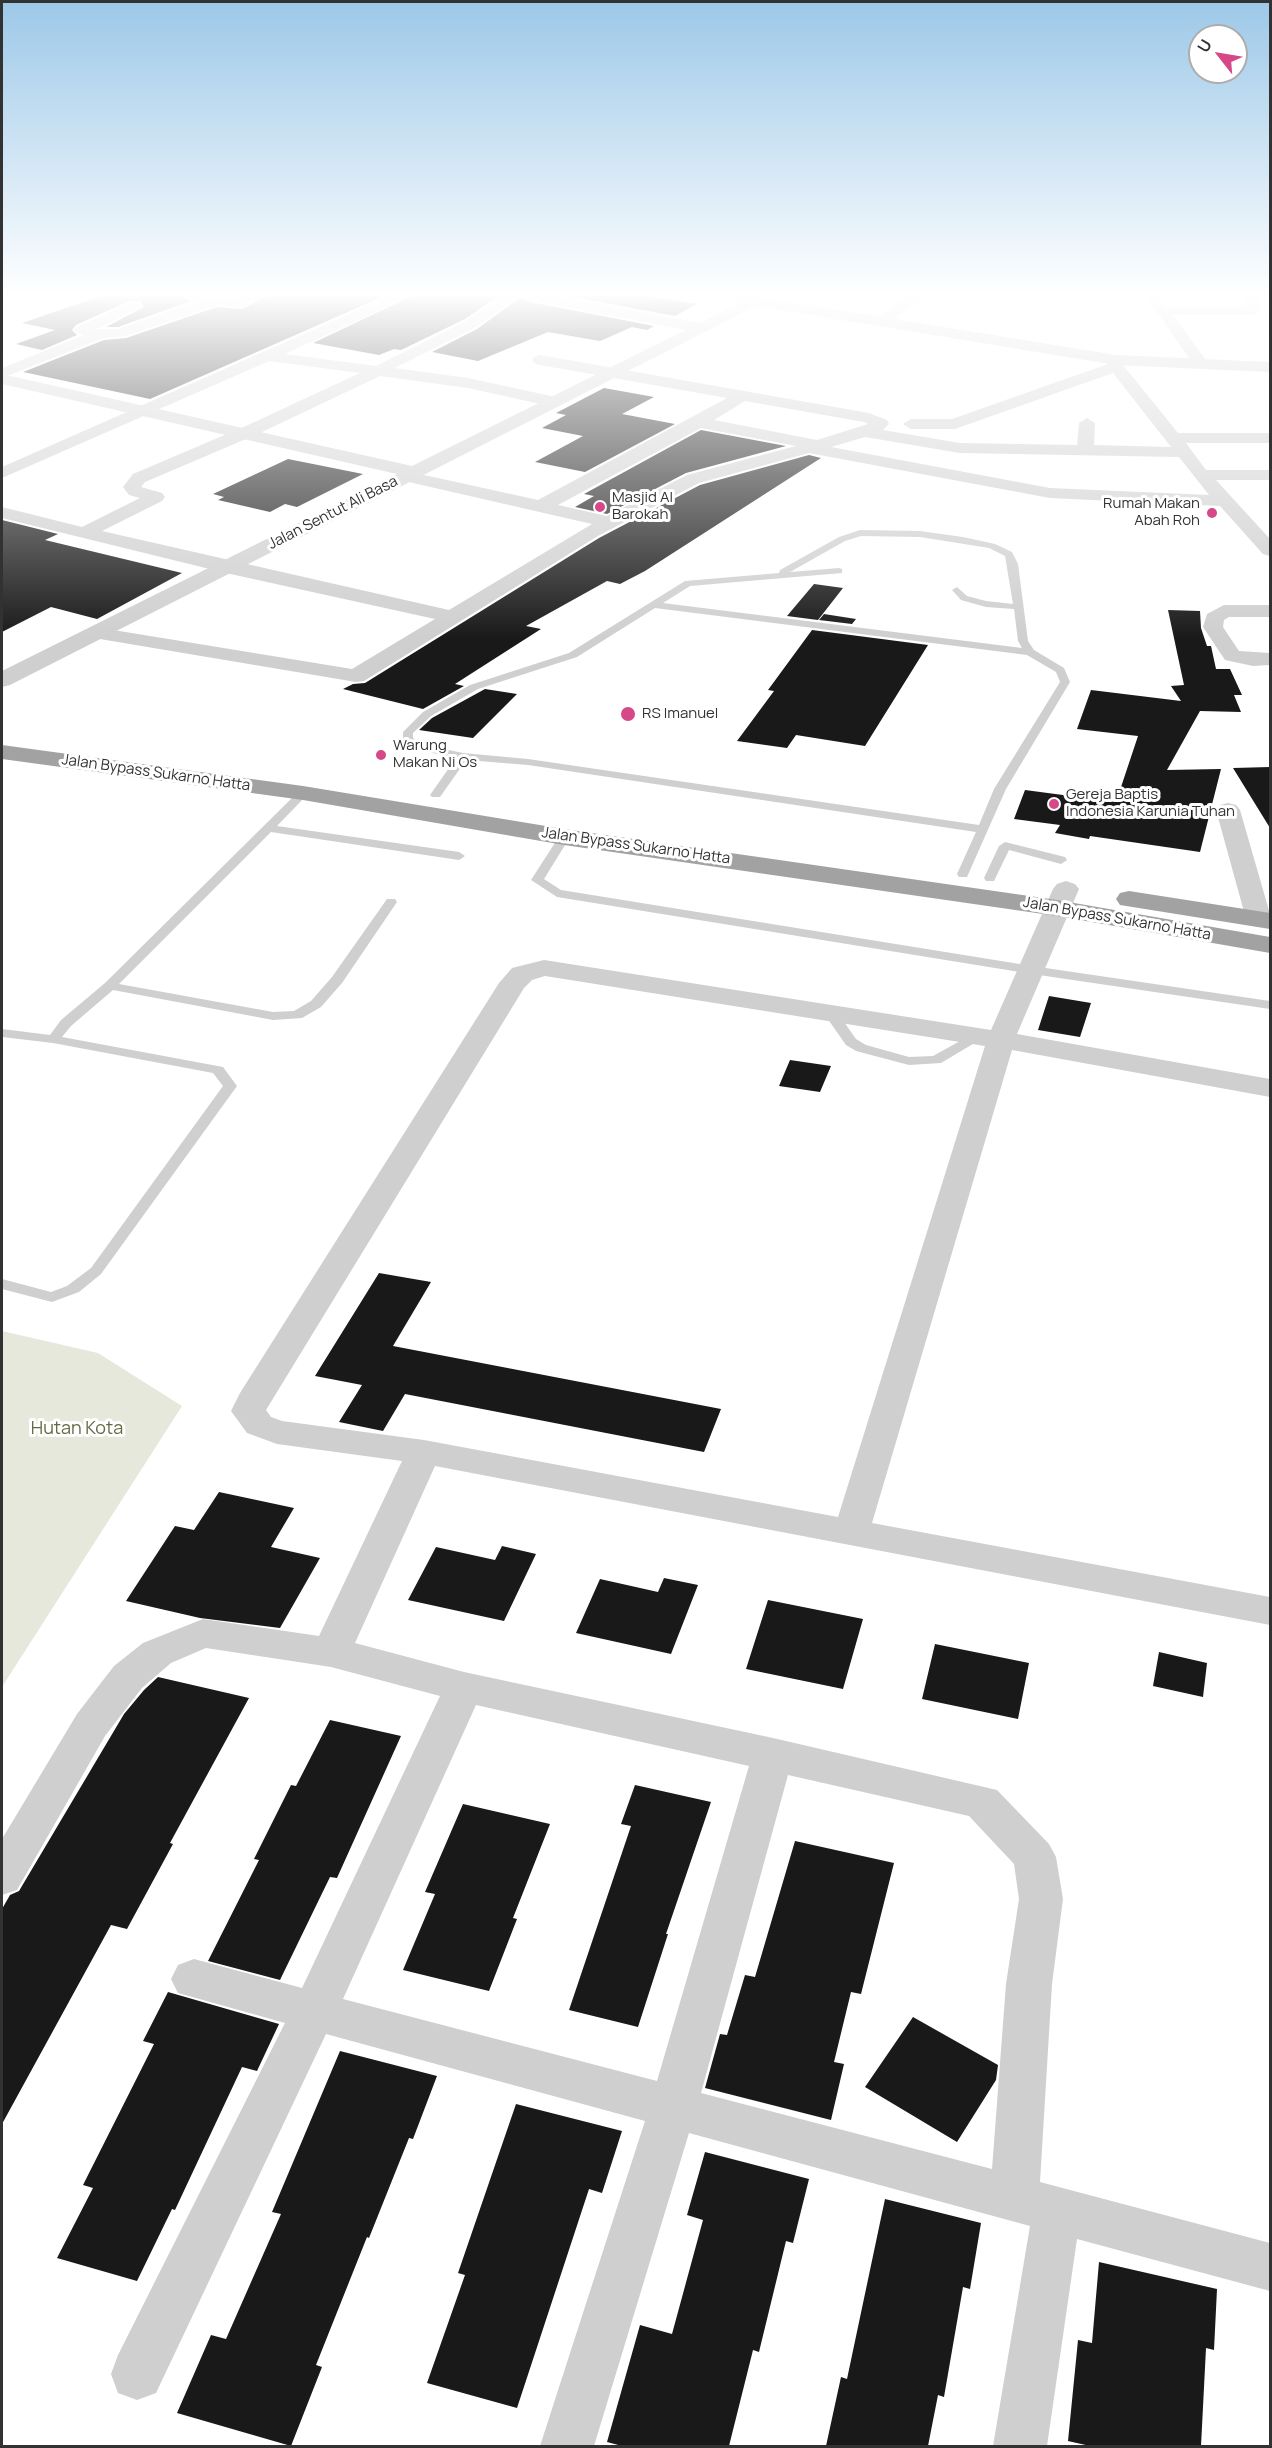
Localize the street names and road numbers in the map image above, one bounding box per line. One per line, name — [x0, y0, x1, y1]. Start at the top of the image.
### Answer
street label: Jalan Sentut Ali Basa — [265, 473, 401, 553]
street label: Jalan Bypass Sukarno Hatta — [61, 751, 251, 795]
street label: Jalan Bypass Sukarno Hatta — [541, 824, 731, 868]
street label: Jalan Bypass Sukarno Hatta — [1022, 894, 1212, 944]

